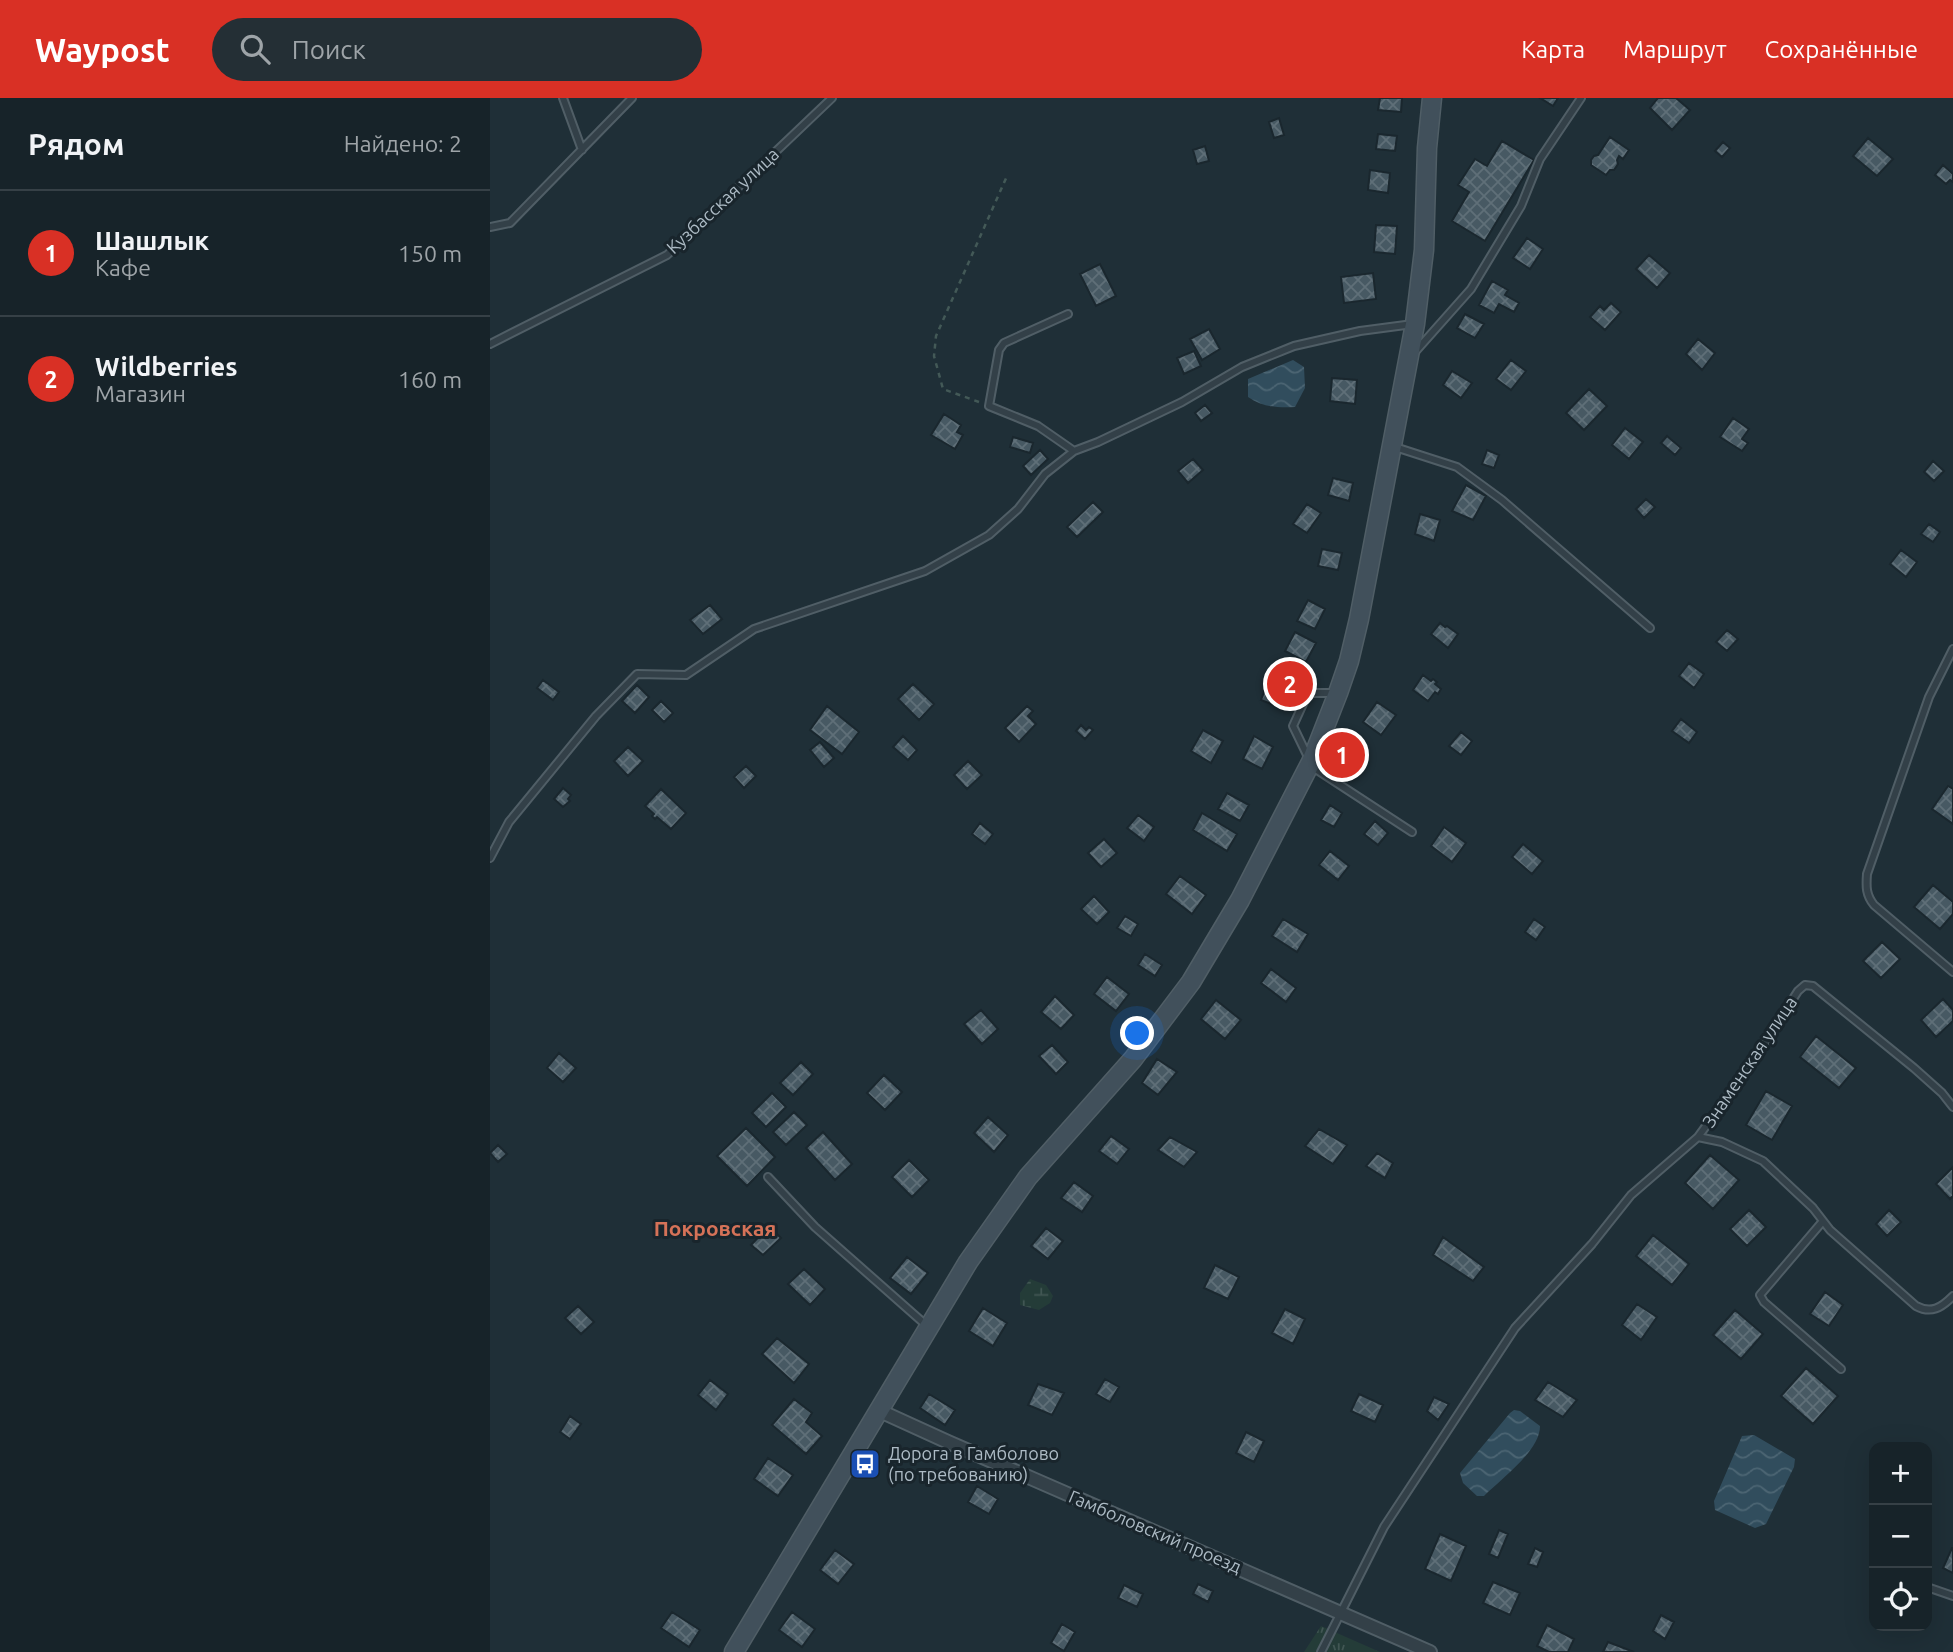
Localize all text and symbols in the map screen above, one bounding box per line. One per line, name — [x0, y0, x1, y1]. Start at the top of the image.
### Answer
search box — [212, 18, 702, 81]
icon: search — [236, 30, 274, 68]
text: Waypost — [35, 31, 170, 68]
text: Поиск — [292, 35, 366, 64]
text: Карта — [1521, 36, 1585, 63]
text: Маршрут — [1623, 36, 1727, 63]
text: Сохранённые — [1765, 36, 1918, 63]
text: Рядом — [28, 127, 124, 161]
text: Найдено: 2 — [344, 131, 462, 156]
street label: Кузбасская улица — [662, 143, 782, 257]
text: Шашлык — [95, 226, 209, 255]
text: 1 — [45, 241, 57, 266]
text: 150 m — [398, 241, 462, 266]
text: Кафе — [95, 255, 151, 280]
text: Wildberries — [95, 352, 238, 381]
text: 2 — [45, 367, 57, 392]
text: 160 m — [398, 367, 462, 392]
text: Магазин — [95, 381, 186, 406]
pin: 2 — [1267, 658, 1313, 710]
pin: 1 — [1319, 729, 1365, 781]
street label: Знаменская улица — [1698, 992, 1800, 1131]
your location — [1120, 1016, 1154, 1050]
district label: Покровская — [654, 1216, 776, 1240]
map controls — [1869, 1442, 1932, 1631]
button: + — [1869, 1442, 1932, 1505]
place label: Дорога в Гамболово (по требованию) — [888, 1443, 1059, 1485]
bus stop icon: Дорога в Гамболово (по требованию) — [848, 1447, 882, 1481]
street label: Гамболовский проезд — [1066, 1486, 1245, 1577]
button: − — [1869, 1505, 1932, 1568]
button: locate — [1869, 1568, 1932, 1631]

